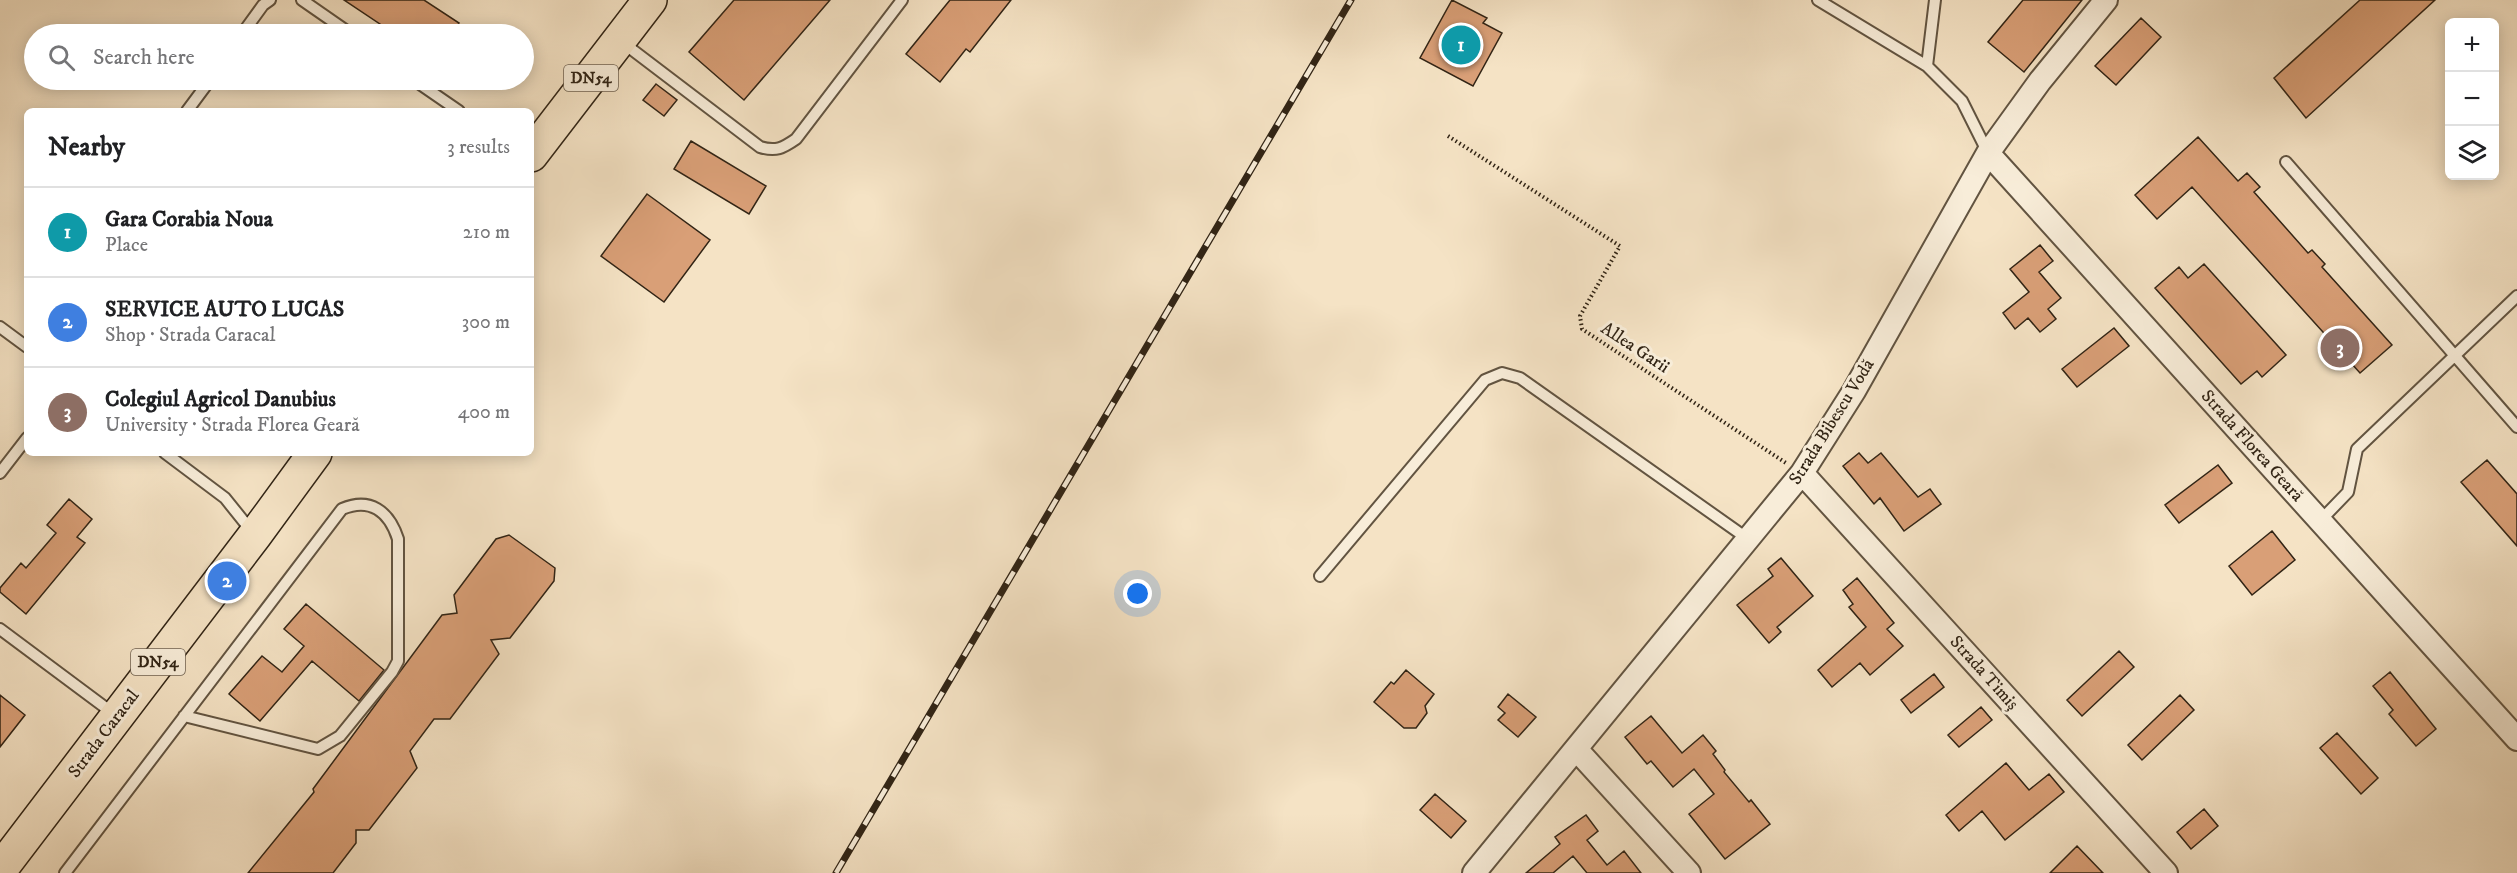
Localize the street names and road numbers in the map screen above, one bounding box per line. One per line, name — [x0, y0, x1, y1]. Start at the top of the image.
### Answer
road number: DN54 — [564, 65, 618, 91]
street label: Allea Garii — [1597, 318, 1673, 378]
street label: Strada Bibescu Vodă — [1785, 355, 1880, 489]
street label: Strada Florea Geară — [2196, 386, 2308, 507]
street label: Strada Timiș — [1945, 631, 2023, 715]
road number: DN54 — [131, 649, 185, 675]
street label: Strada Caracal — [64, 685, 145, 782]

